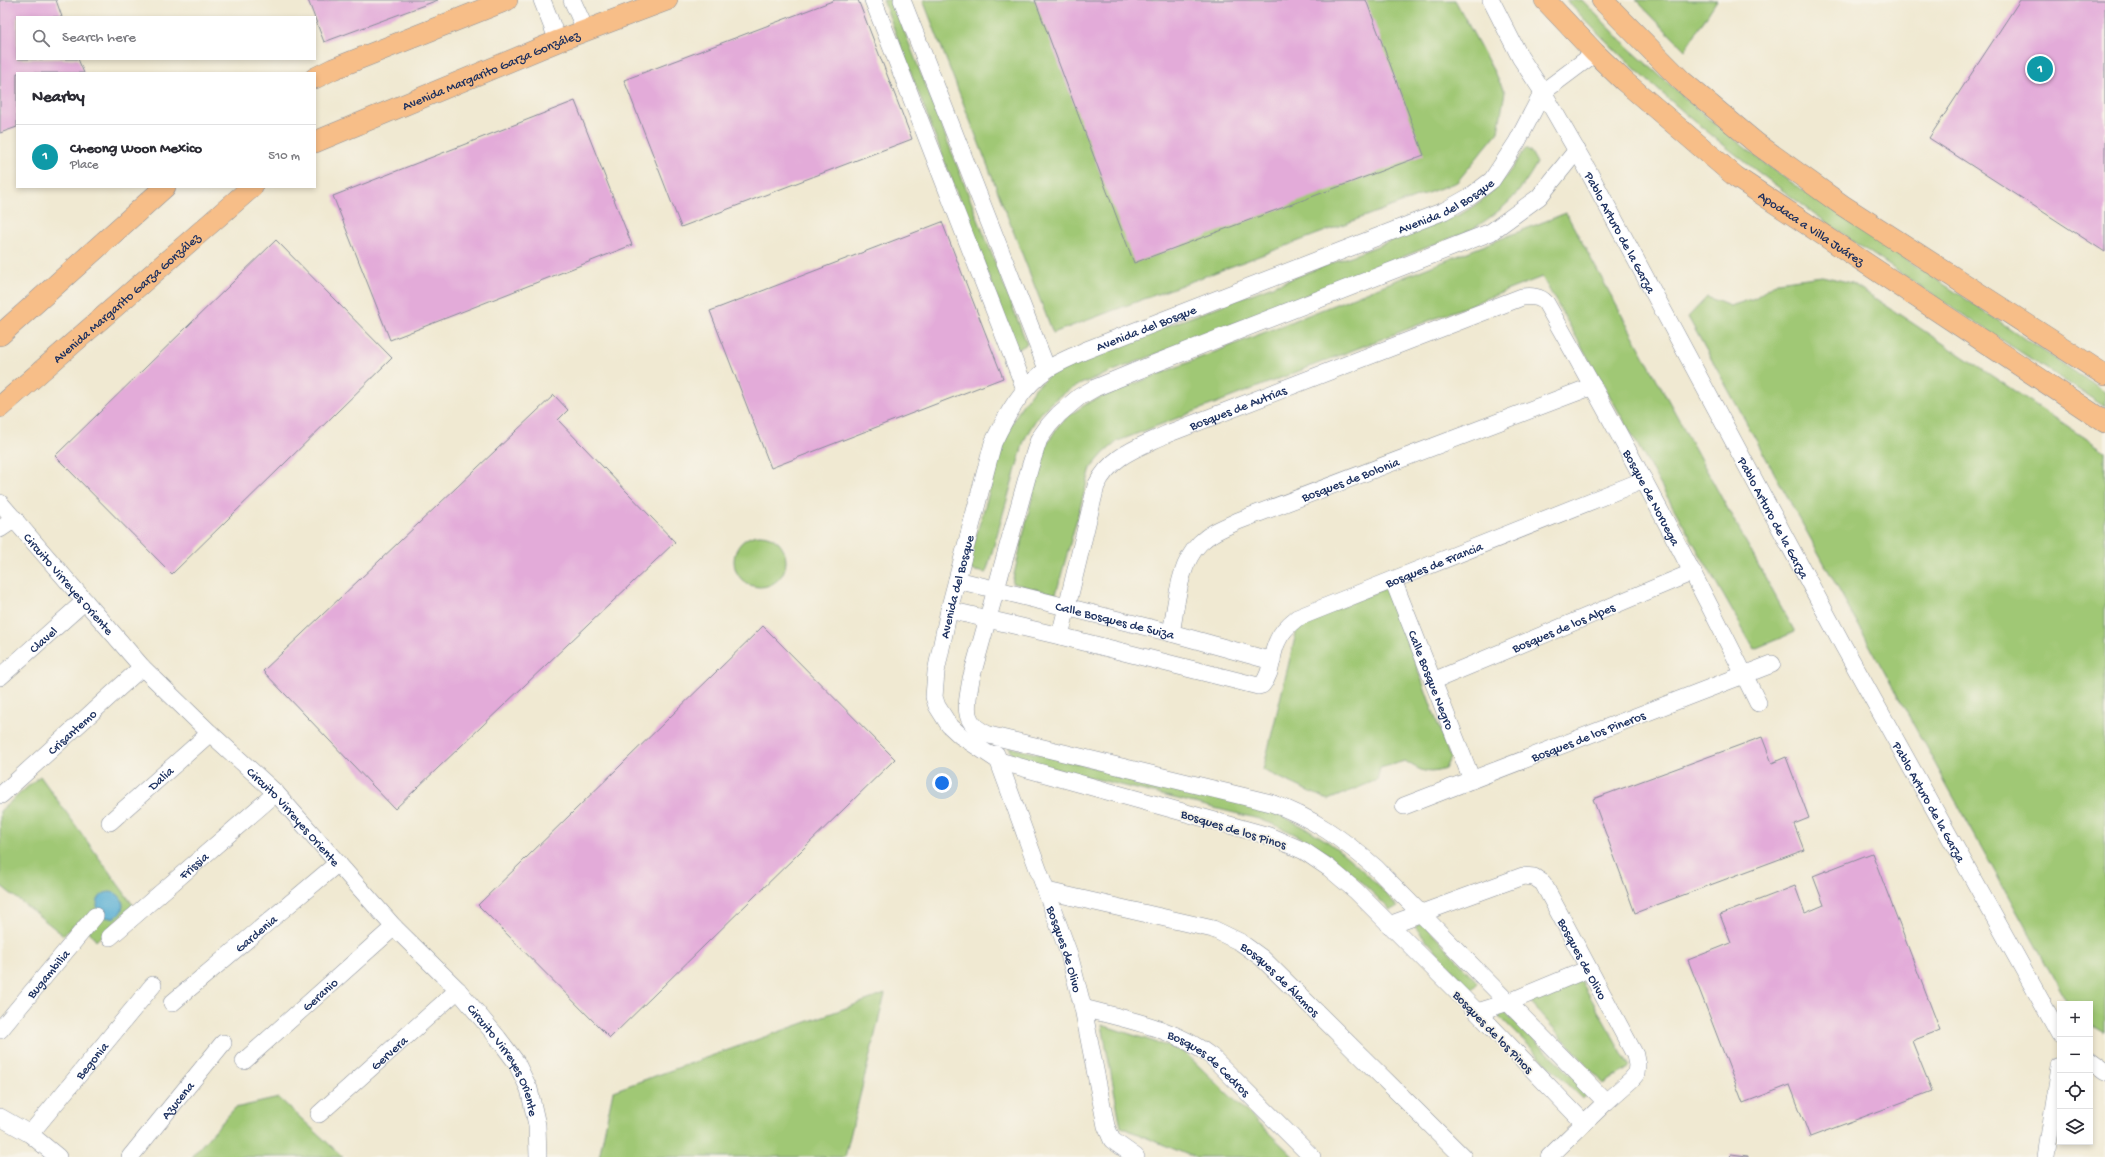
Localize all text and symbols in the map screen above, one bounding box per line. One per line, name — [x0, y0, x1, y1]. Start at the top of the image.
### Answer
search box — [16, 16, 316, 60]
icon: search — [30, 27, 52, 49]
street label: Avenida Margarito Garza González — [401, 28, 583, 115]
text: Search here — [62, 29, 136, 47]
pin: 1 — [2027, 54, 2053, 84]
text: Nearby — [32, 88, 85, 108]
text: Cheong Woon Mexico — [70, 140, 202, 158]
text: 1 — [42, 149, 48, 164]
text: 510 m — [268, 149, 300, 164]
text: Place — [70, 158, 98, 173]
street label: Pablo Arturo de la Garza — [1580, 169, 1658, 297]
street label: Avenida del Bosque — [1396, 176, 1498, 238]
street label: Apodaca a Villa Juárez — [1755, 189, 1868, 271]
street label: Avenida Margarito Garza González — [51, 230, 205, 367]
street label: Avenida del Bosque — [1094, 303, 1199, 356]
street label: Bosques de Autrias — [1187, 383, 1290, 435]
street label: Bosque de Noruega — [1618, 447, 1682, 549]
street label: Pablo Arturo de la Garza — [1733, 454, 1811, 583]
street label: Bosques de Bolonia — [1299, 455, 1403, 507]
street label: Circuito Virreyes Oriente — [19, 531, 116, 639]
street label: Avenida del Bosque — [938, 533, 979, 640]
street label: Bosques de Francia — [1383, 540, 1486, 592]
street label: Calle Bosques de Suiza — [1054, 600, 1176, 644]
street label: Bosques de los Alpes — [1509, 600, 1619, 657]
street label: Clavel — [27, 624, 61, 657]
street label: Calle Bosque Negro — [1404, 629, 1456, 733]
street label: Crisantemo — [46, 707, 101, 759]
street label: Bosques de los Pineros — [1529, 708, 1649, 767]
street label: Pablo Arturo de la Garza — [1888, 739, 1968, 866]
street label: Dalia — [145, 764, 178, 795]
street label: Circuito Virreyes Oriente — [243, 765, 342, 871]
your location — [932, 773, 952, 793]
street label: Bosques de los Pinos — [1178, 807, 1289, 854]
street label: Frissia — [176, 850, 213, 884]
street label: Bosques de Olivo — [1042, 903, 1084, 995]
street label: Gardenia — [233, 912, 282, 957]
street label: Bosques de Olivo — [1553, 915, 1609, 1003]
street label: Bosques de Álamos — [1236, 939, 1322, 1021]
street label: Bugambilia — [24, 947, 75, 1003]
street label: Geranio — [300, 976, 342, 1015]
street label: Bosques de los Pinos — [1448, 988, 1536, 1078]
map controls — [2057, 1001, 2093, 1145]
button: + — [2057, 1001, 2093, 1037]
street label: Circuito Virreyes Oriente — [463, 1002, 540, 1118]
street label: Bosques de Cedros — [1164, 1028, 1253, 1102]
street label: Gervera — [369, 1033, 412, 1074]
button: − — [2057, 1037, 2093, 1073]
street label: Begonia — [73, 1039, 113, 1084]
button: locate — [2057, 1073, 2093, 1109]
street label: Azucena — [159, 1079, 199, 1123]
button: layers — [2057, 1109, 2093, 1145]

